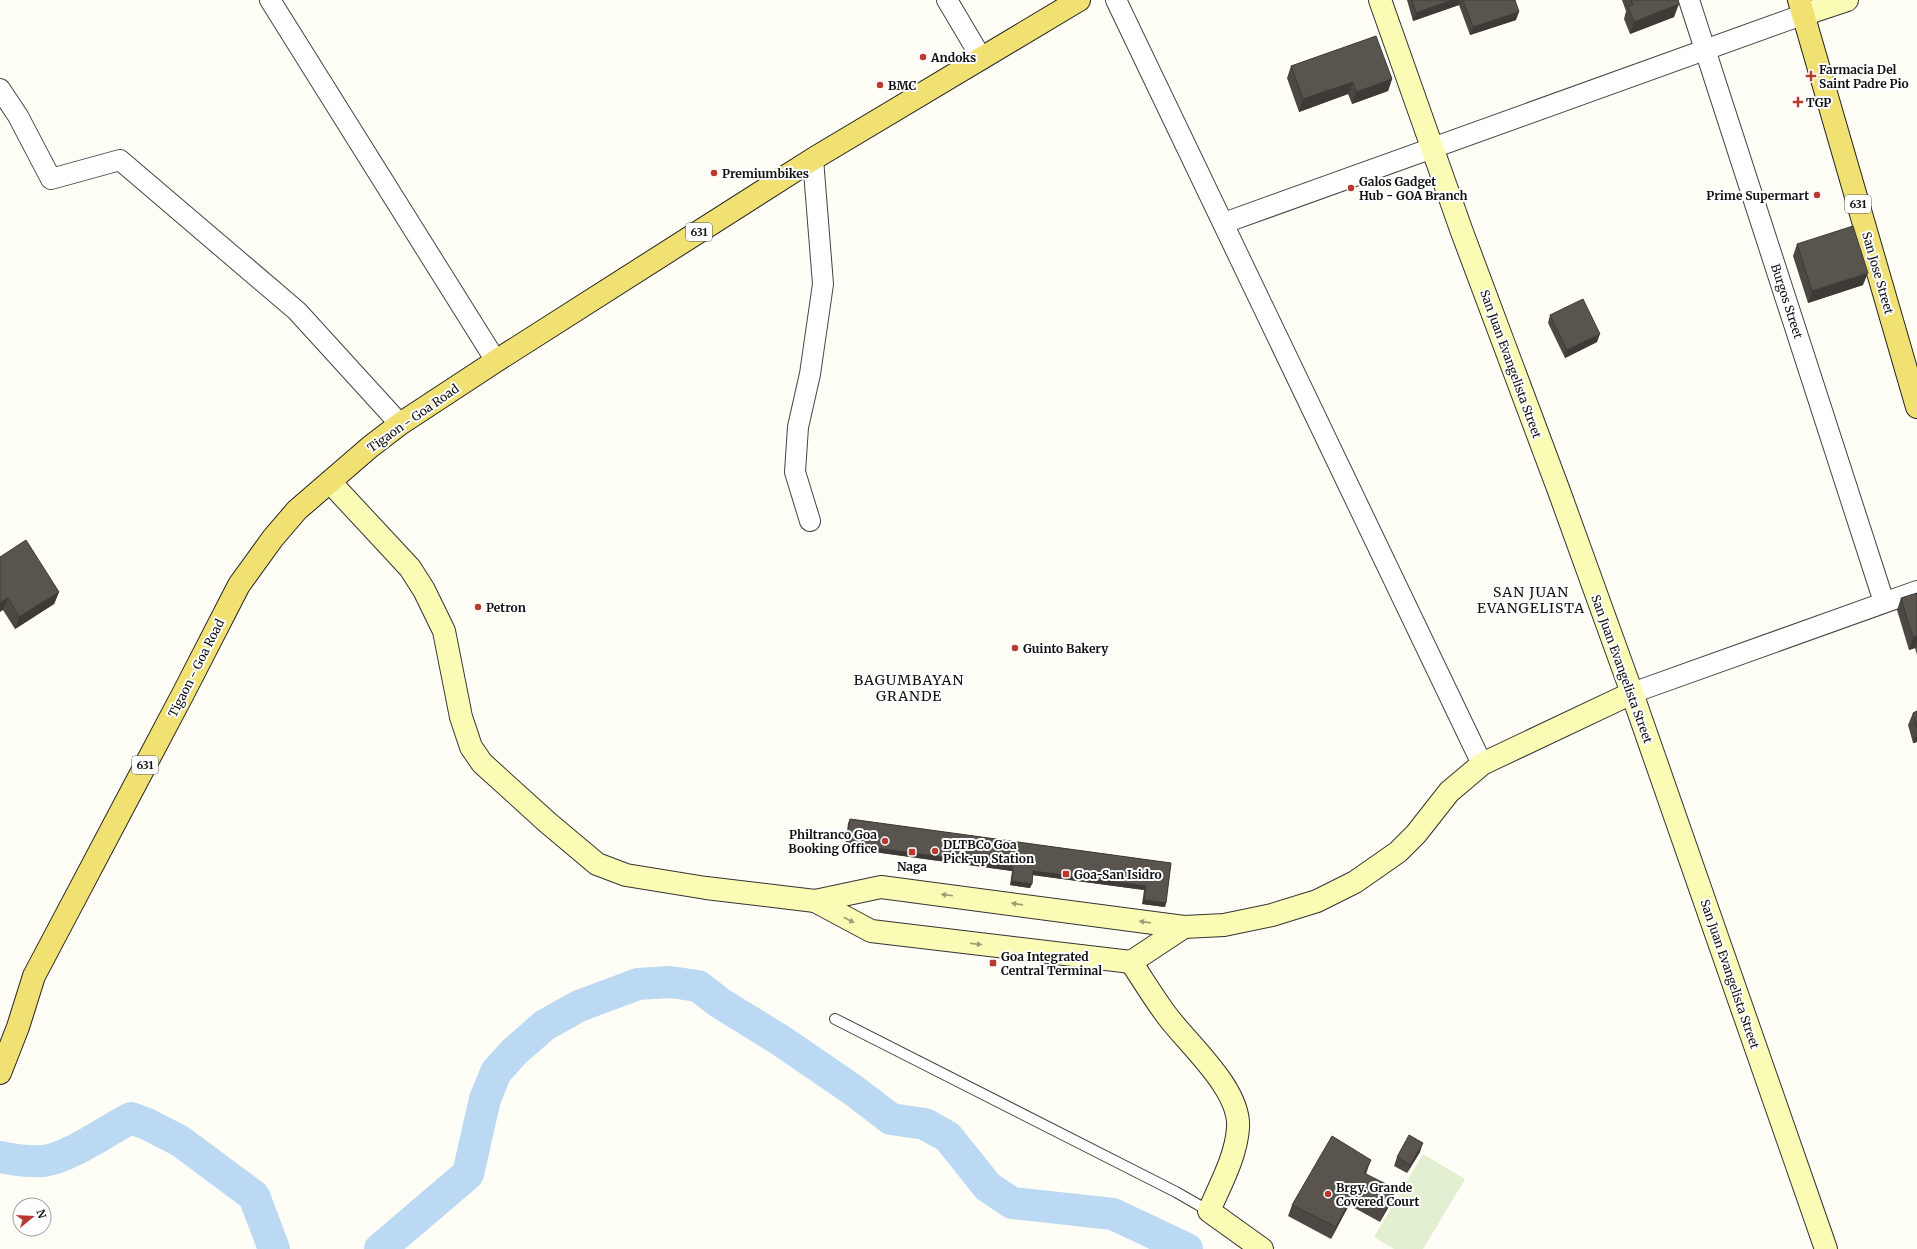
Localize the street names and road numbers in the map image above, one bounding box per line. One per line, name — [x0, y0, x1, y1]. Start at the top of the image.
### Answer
road number: 631 — [1845, 195, 1871, 213]
road number: 631 — [686, 223, 712, 241]
street label: San Jose Street — [1859, 230, 1897, 316]
street label: Burgos Street — [1768, 262, 1806, 341]
street label: San Juan Evangelista Street — [1477, 288, 1545, 441]
street label: Tigaon - Goa Road — [364, 381, 462, 455]
street label: San Juan Evangelista Street — [1588, 593, 1656, 746]
street label: Tigaon - Goa Road — [165, 616, 227, 720]
road number: 631 — [132, 756, 158, 774]
street label: San Juan Evangelista Street — [1697, 897, 1763, 1051]

